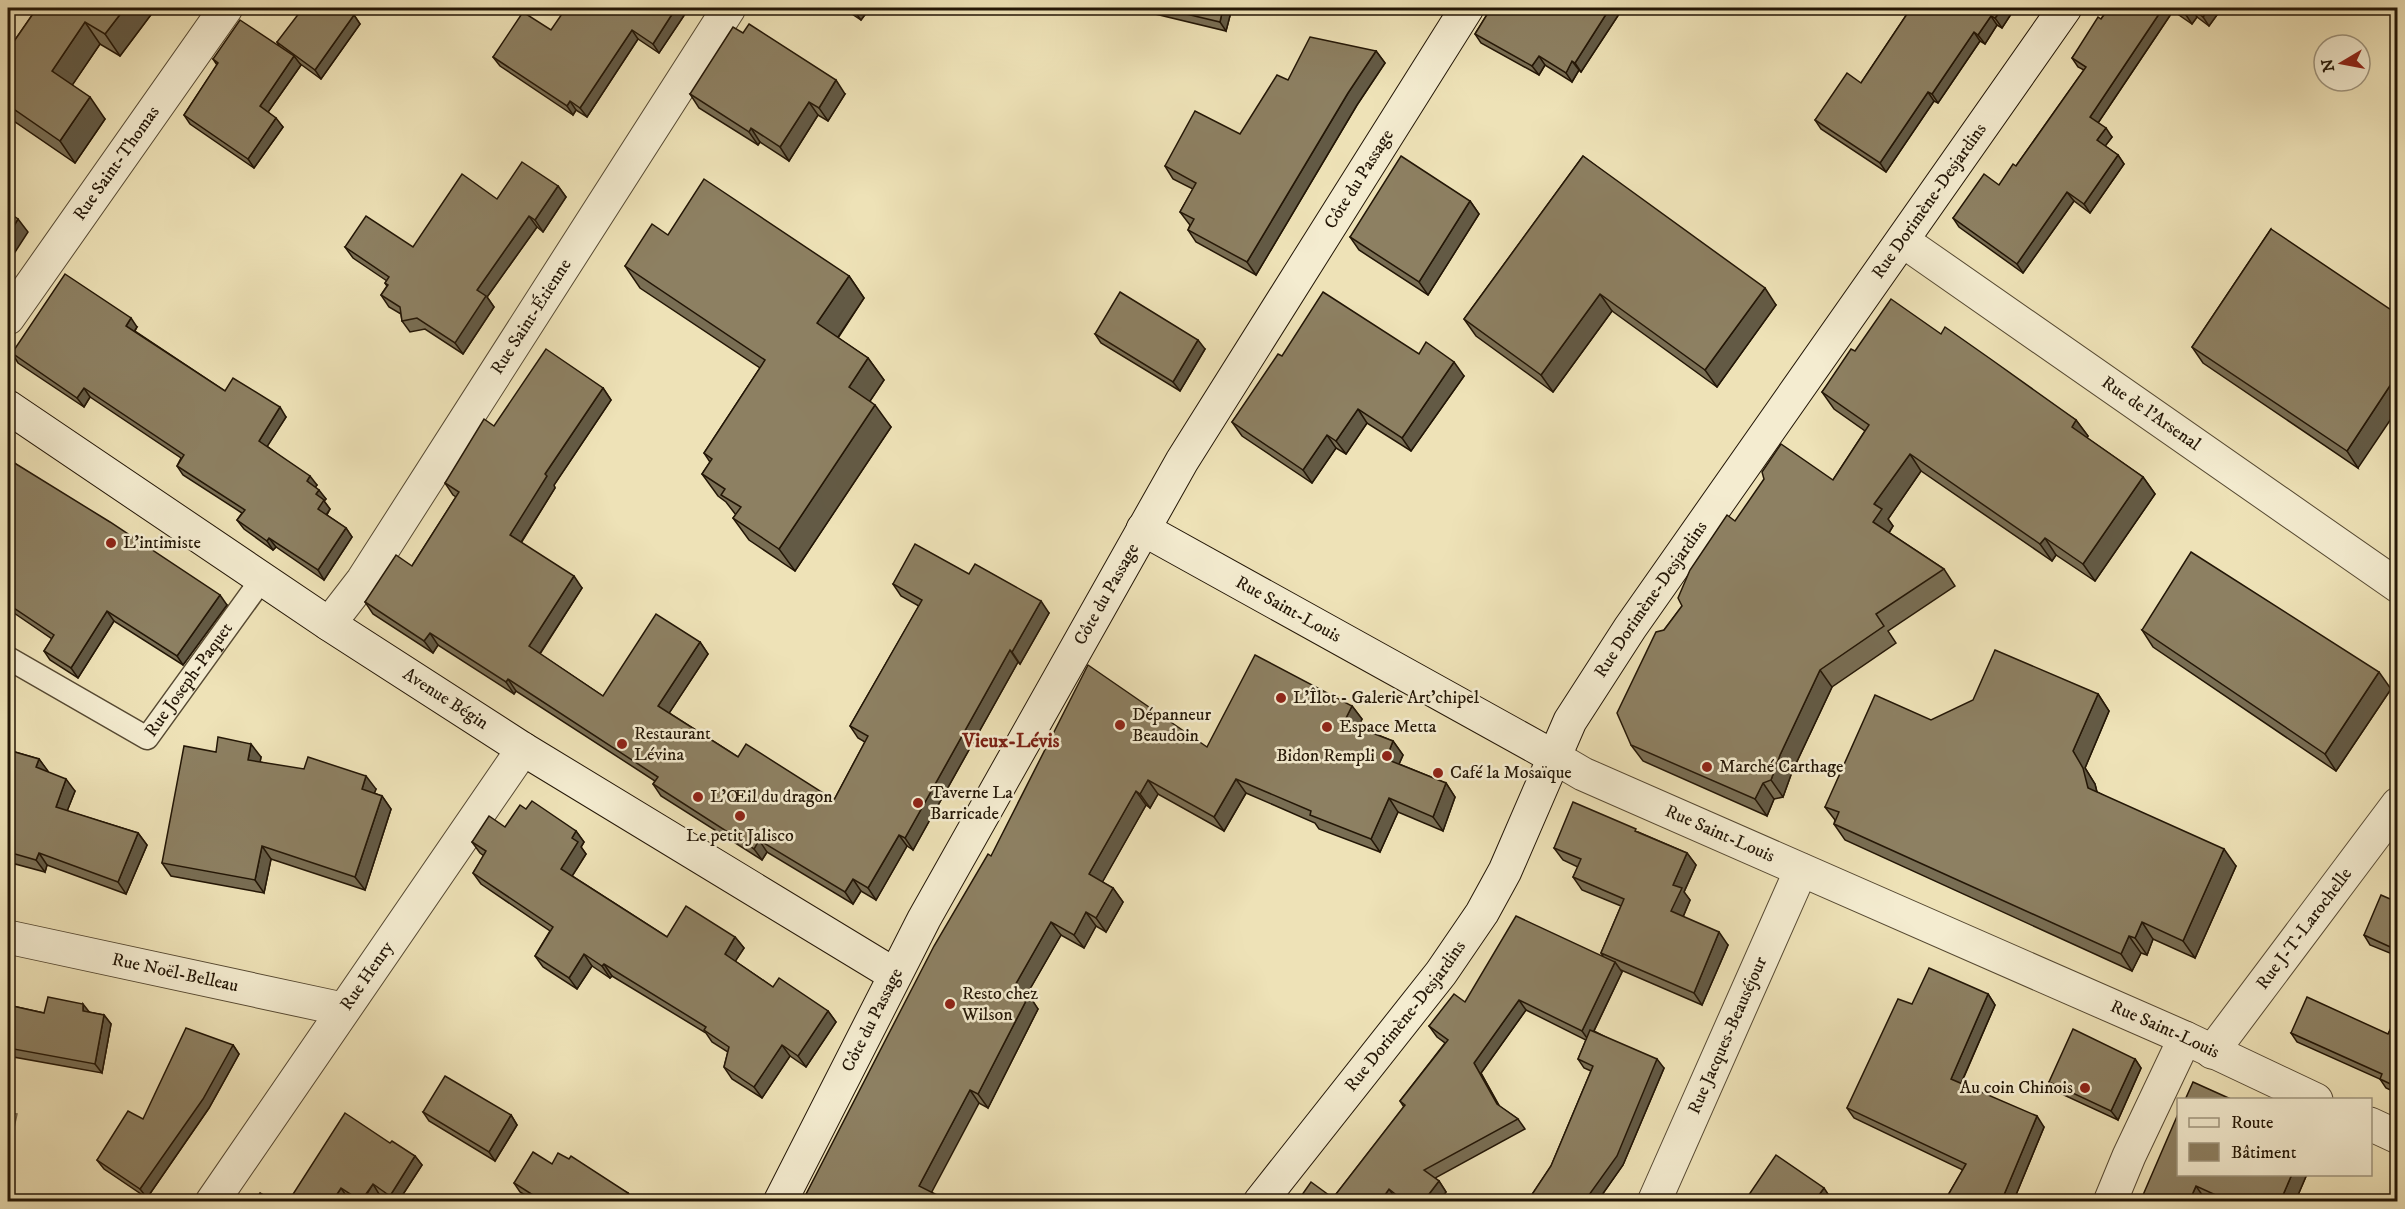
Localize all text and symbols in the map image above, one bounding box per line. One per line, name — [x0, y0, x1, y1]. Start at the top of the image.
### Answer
north arrow — [2312, 33, 2372, 93]
text: N — [2317, 57, 2339, 74]
street label: Rue Saint-Thomas — [69, 102, 165, 225]
street label: Rue Dorimène-Desjardins — [1867, 119, 1992, 283]
street label: Côte du Passage — [1320, 125, 1399, 233]
street label: Rue Saint-Étienne — [486, 255, 576, 379]
street label: Rue de l'Arsenal — [2097, 372, 2205, 456]
street label: Rue Dorimène-Desjardins — [1590, 517, 1712, 682]
place label: L'intimiste — [123, 532, 201, 554]
marker: L'intimiste — [104, 536, 118, 550]
street label: Côte du Passage — [1069, 540, 1144, 649]
street label: Rue Saint-Louis — [1232, 571, 1345, 648]
street label: Rue Joseph-Paquet — [140, 618, 238, 741]
street label: Avenue Bégin — [399, 663, 493, 735]
place label: L'Îlot - Galerie Art'chipel — [1293, 687, 1480, 709]
marker: L'Îlot - Galerie Art'chipel — [1274, 691, 1288, 705]
place label: Dépanneur Beaudoin — [1132, 704, 1211, 747]
place label: Espace Metta — [1339, 716, 1437, 738]
marker: Dépanneur Beaudoin — [1113, 718, 1127, 732]
marker: Espace Metta — [1320, 720, 1334, 734]
place label: Restaurant Lévina — [634, 723, 711, 766]
district label: Vieux-Lévis — [962, 729, 1060, 754]
marker: Restaurant Lévina — [615, 737, 629, 751]
place label: Bidon Rempli — [1276, 745, 1375, 767]
marker: Bidon Rempli — [1380, 749, 1394, 763]
place label: Marché Carthage — [1719, 756, 1844, 778]
marker: Marché Carthage — [1700, 760, 1714, 774]
place label: Café la Mosaïque — [1450, 762, 1572, 784]
marker: Café la Mosaïque — [1431, 766, 1445, 780]
place label: Taverne La Barricade — [930, 782, 1013, 825]
place label: L'Œil du dragon — [710, 786, 833, 808]
marker: L'Œil du dragon — [691, 790, 705, 804]
marker: Taverne La Barricade — [911, 796, 925, 810]
street label: Rue Saint-Louis — [1662, 800, 1778, 868]
marker: Le petit Jalisco — [733, 809, 747, 823]
place label: Le petit Jalisco — [686, 825, 794, 847]
street label: Rue J-T-Larochelle — [2252, 864, 2357, 994]
street label: Rue Henry — [336, 937, 399, 1015]
street label: Rue Dorimène-Desjardins — [1340, 937, 1471, 1096]
street label: Rue Noël-Belleau — [110, 949, 241, 997]
street label: Rue Jacques-Beauséjour — [1683, 953, 1772, 1118]
street label: Côte du Passage — [837, 965, 908, 1076]
place label: Resto chez Wilson — [961, 983, 1038, 1026]
street label: Rue Saint-Louis — [2107, 996, 2223, 1064]
marker: Resto chez Wilson — [943, 997, 957, 1011]
place label: Au coin Chinois — [1960, 1077, 2073, 1099]
marker: Au coin Chinois — [2078, 1081, 2092, 1095]
legend — [2177, 1098, 2372, 1176]
text: Route — [2231, 1112, 2274, 1134]
text: Bâtiment — [2231, 1142, 2297, 1164]

